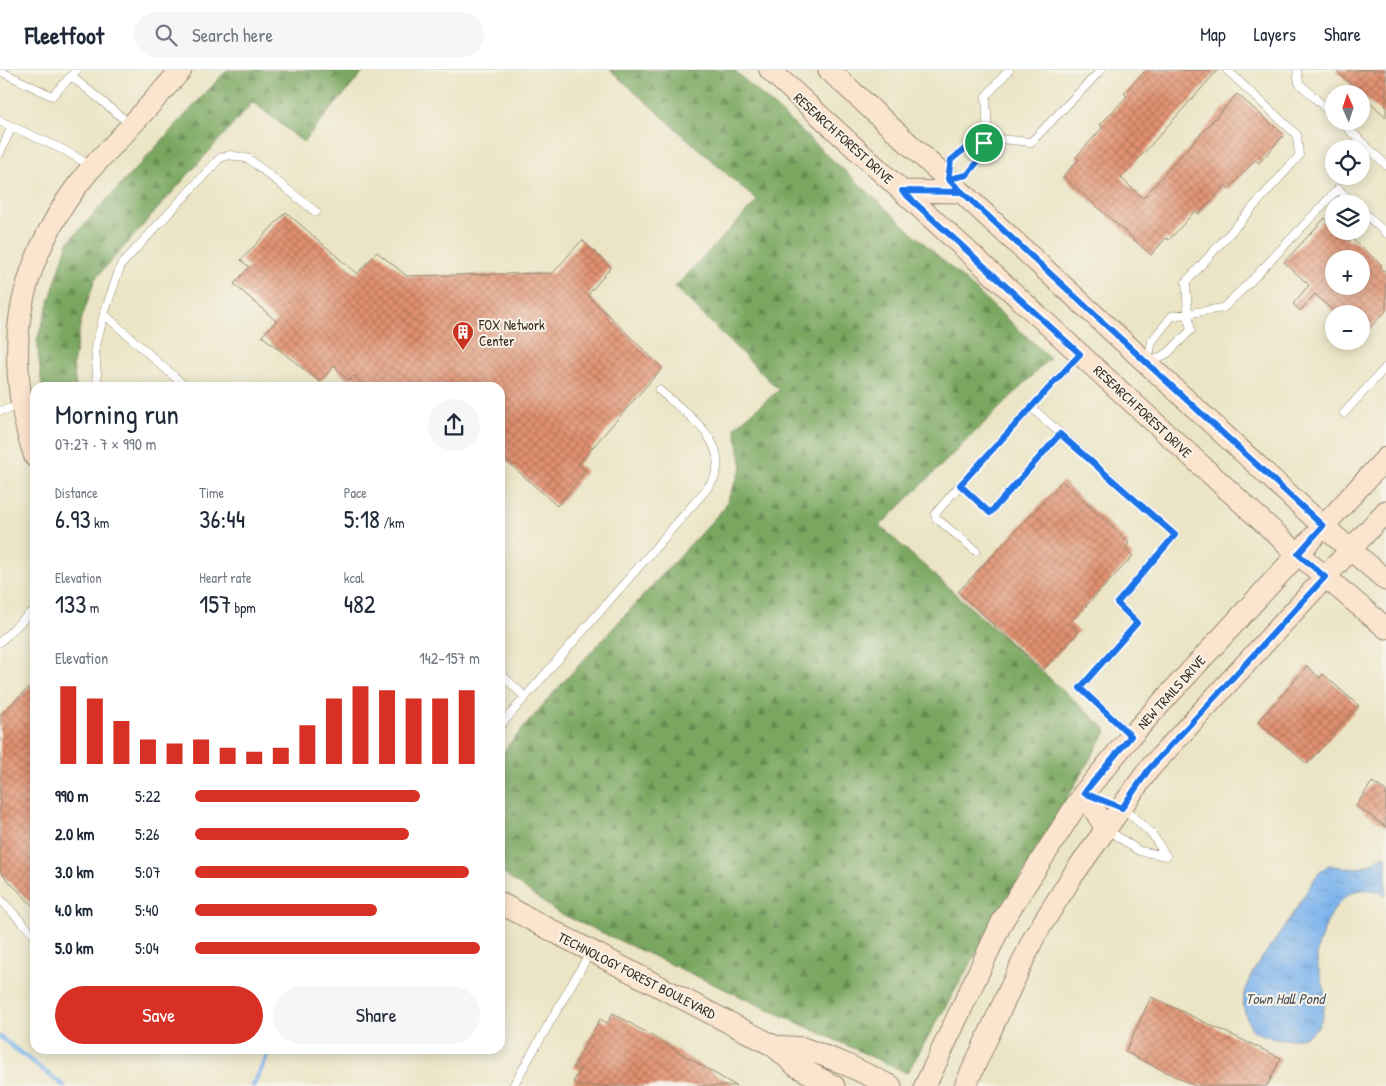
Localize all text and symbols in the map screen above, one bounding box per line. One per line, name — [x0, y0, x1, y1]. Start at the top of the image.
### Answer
search box — [134, 12, 484, 57]
text: Fleetfoot — [25, 19, 104, 51]
icon: search — [152, 21, 180, 49]
text: Search here — [192, 22, 273, 48]
text: Map — [1200, 22, 1226, 47]
text: Layers — [1254, 22, 1296, 47]
text: Share — [1324, 22, 1361, 47]
north arrow — [1325, 85, 1370, 130]
map controls — [1325, 85, 1370, 350]
street label: RESEARCH FOREST DRIVE — [790, 88, 898, 188]
pin — [963, 122, 1005, 164]
icon: arrive — [970, 129, 998, 157]
button: locate — [1325, 140, 1370, 185]
button: layers — [1325, 195, 1370, 240]
button: + — [1325, 250, 1370, 295]
button: − — [1325, 305, 1370, 350]
place label: FOX Network Center — [478, 315, 545, 350]
building icon: FOX Network Center — [451, 320, 475, 351]
street label: RESEARCH FOREST DRIVE — [1090, 360, 1196, 462]
text: Morning run — [55, 395, 179, 433]
button: share — [428, 399, 480, 451]
text: 07:27 · 7 × 990 m — [55, 433, 156, 455]
text: Distance — [55, 483, 98, 502]
text: Time — [199, 483, 224, 502]
text: Pace — [344, 483, 367, 502]
text: 6.93 — [55, 502, 91, 536]
text: 36:44 — [199, 502, 245, 536]
text: 5:18 — [344, 502, 380, 536]
text: km — [91, 513, 109, 532]
text: /km — [380, 513, 404, 532]
text: Elevation — [55, 568, 102, 587]
text: Heart rate — [199, 568, 252, 587]
text: kcal — [344, 568, 364, 587]
text: 133 — [55, 587, 86, 621]
text: 157 — [199, 587, 231, 621]
text: 482 — [344, 587, 376, 621]
text: m — [86, 598, 99, 617]
text: bpm — [231, 598, 256, 617]
text: Elevation — [55, 647, 108, 669]
text: 142–157 m — [419, 647, 480, 669]
street label: NEW TRAILS DRIVE — [1133, 651, 1209, 733]
text: 990 m — [55, 785, 88, 807]
text: 5:22 — [135, 785, 160, 807]
text: 2.0 km — [55, 823, 94, 845]
text: 5:26 — [135, 823, 159, 845]
text: 3.0 km — [55, 861, 94, 883]
text: 5:07 — [135, 861, 161, 883]
text: 4.0 km — [55, 899, 93, 921]
text: 5:40 — [135, 899, 159, 921]
street label: TECHNOLOGY FOREST BOULEVARD — [555, 927, 719, 1023]
text: 5.0 km — [55, 937, 94, 959]
text: 5:04 — [135, 937, 159, 959]
button: Save — [55, 986, 263, 1044]
button: Share — [273, 986, 480, 1044]
water label: Town Hall Pond — [1246, 988, 1327, 1009]

